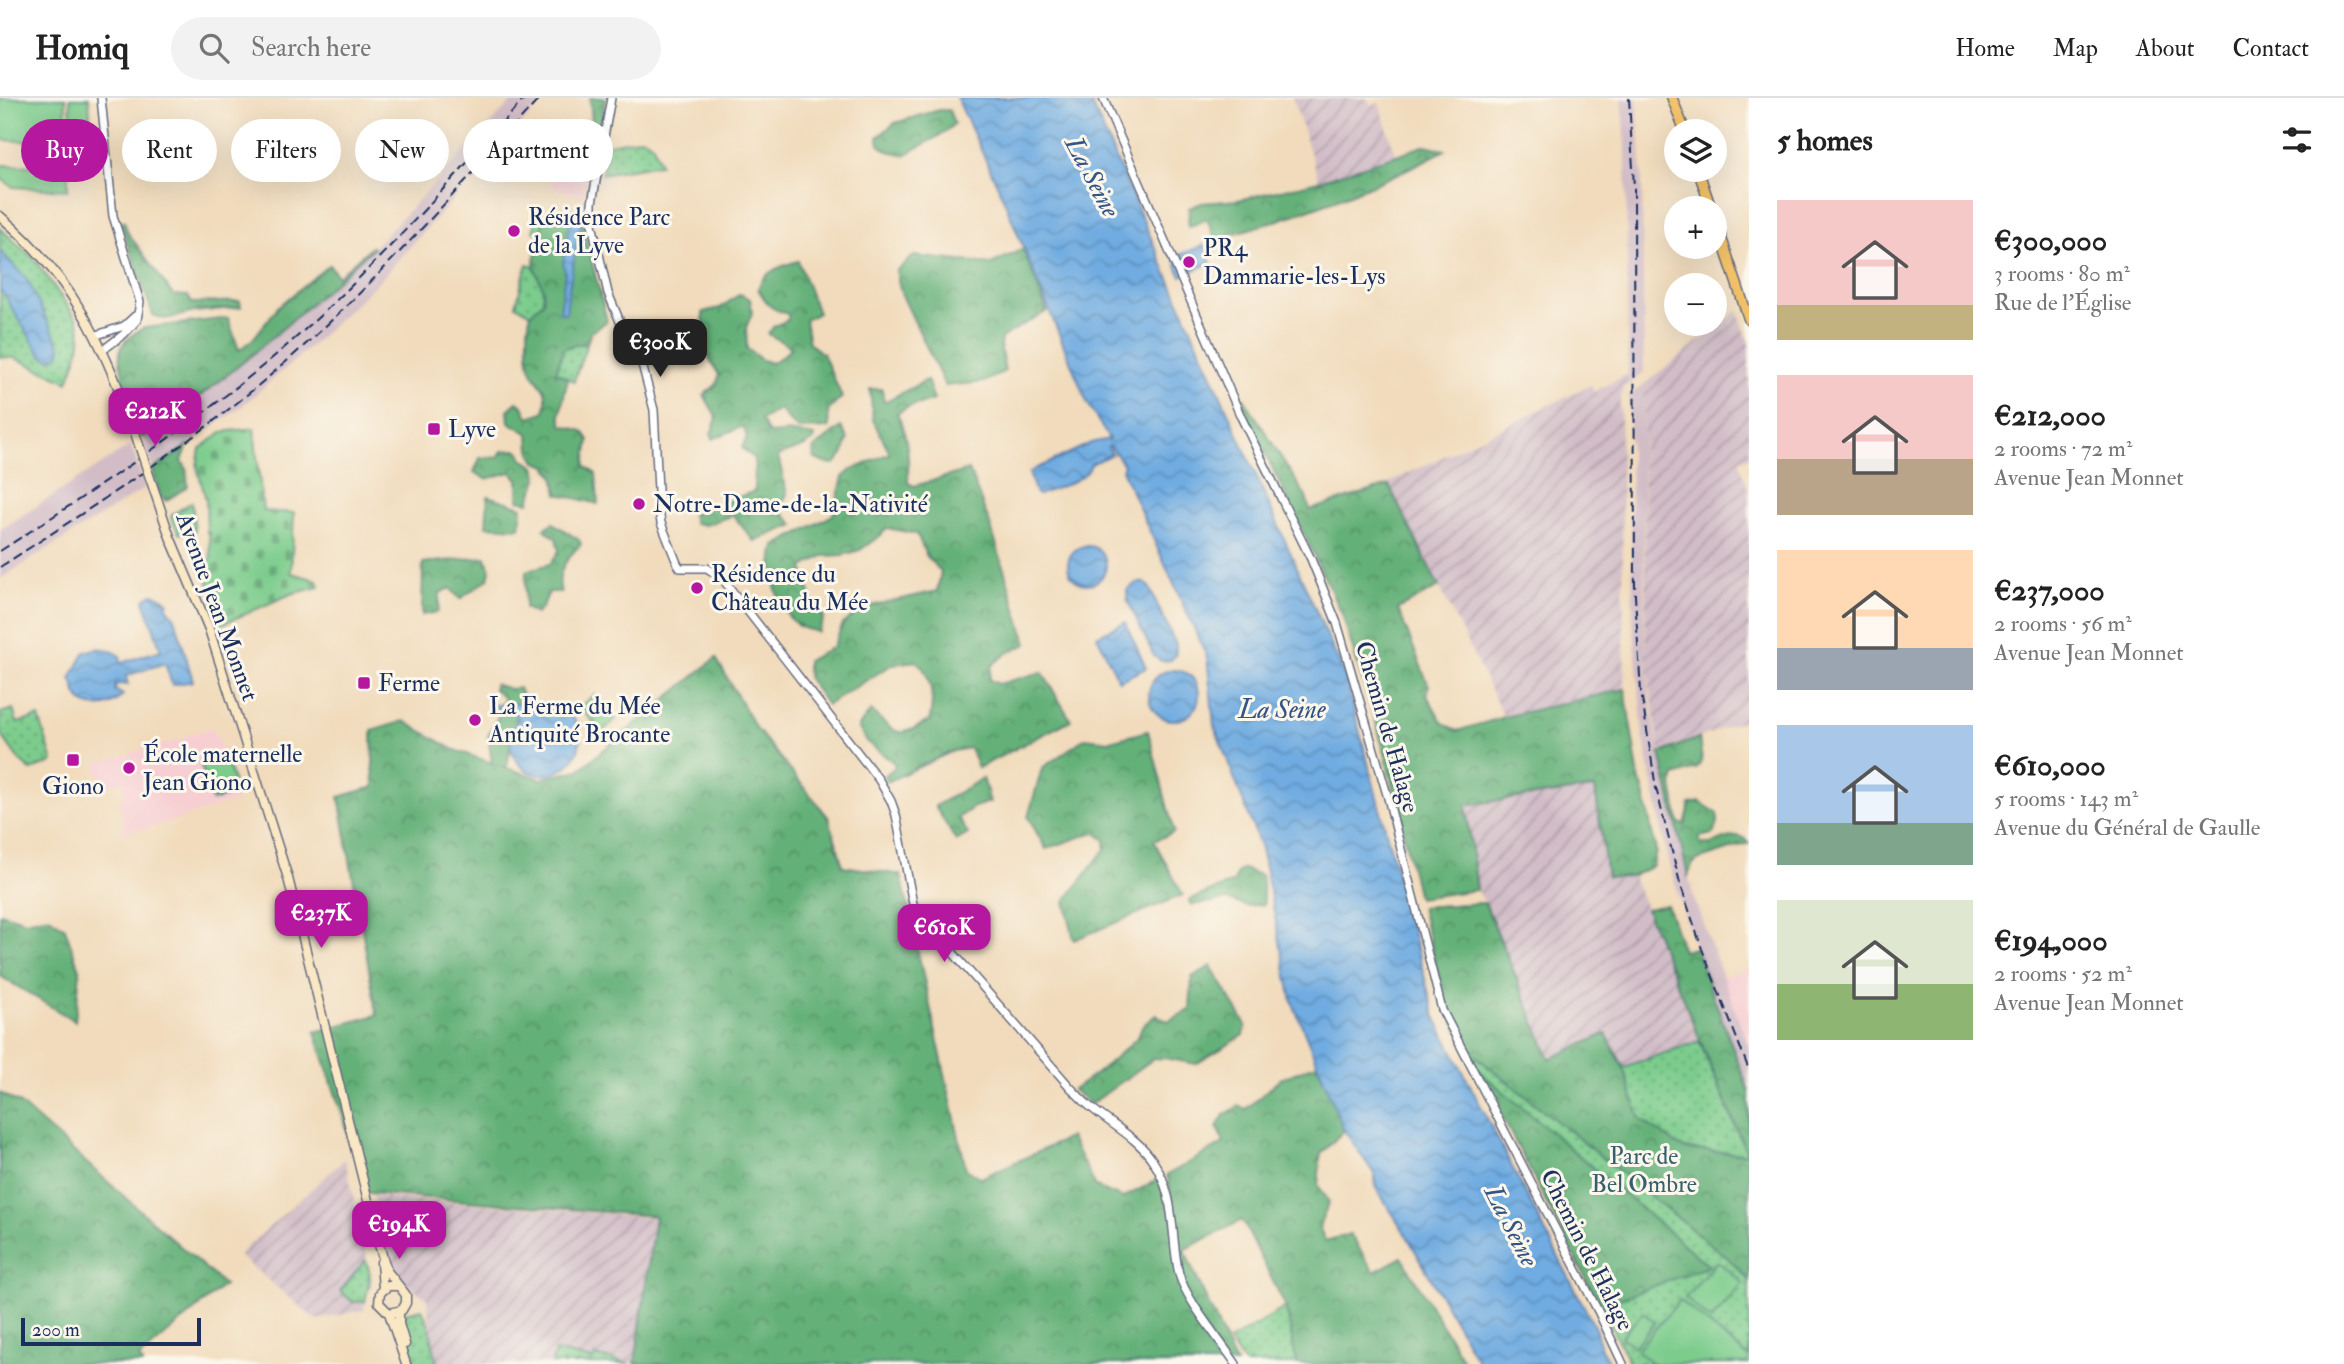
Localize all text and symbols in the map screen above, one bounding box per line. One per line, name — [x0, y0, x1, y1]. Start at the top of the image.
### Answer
search box — [171, 17, 661, 80]
text: Homiq — [35, 28, 129, 69]
icon: search — [195, 29, 233, 67]
text: Search here — [251, 32, 371, 64]
text: Home — [1955, 33, 2015, 64]
text: Map — [2053, 33, 2098, 64]
text: About — [2136, 33, 2195, 64]
text: Contact — [2233, 33, 2309, 64]
chip: Buy — [21, 119, 108, 182]
chip: Rent — [122, 119, 217, 182]
chip: Filters — [231, 119, 341, 182]
chip: New — [355, 119, 449, 182]
chip: Apartment — [463, 119, 613, 182]
map controls — [1664, 119, 1727, 336]
button: layers — [1664, 119, 1727, 182]
icon: filters — [2278, 121, 2316, 159]
text: 5 homes — [1777, 122, 1873, 159]
water label: La Seine — [1057, 130, 1127, 223]
button: + — [1664, 196, 1727, 259]
place label: Résidence Parc de la Lyve — [528, 202, 671, 261]
text: €300,000 — [1994, 222, 2107, 259]
marker: Résidence Parc de la Lyve — [506, 223, 522, 239]
icon: home — [1833, 228, 1917, 312]
place label: PR4 Dammarie-les-Lys — [1203, 233, 1385, 292]
marker: PR4 Dammarie-les-Lys — [1181, 254, 1197, 270]
text: 3 rooms · 80 m² — [1994, 259, 2130, 288]
button: − — [1664, 273, 1727, 336]
text: Rue de l'Église — [1994, 288, 2131, 317]
pin: €300K — [611, 320, 709, 379]
text: €300K — [629, 327, 691, 356]
pin: €212K — [106, 388, 204, 448]
text: €212K — [124, 396, 186, 425]
text: €212,000 — [1994, 397, 2106, 434]
icon: home — [1833, 403, 1917, 487]
place label: Lyve — [448, 414, 496, 445]
marker: Lyve — [426, 421, 442, 437]
text: 2 rooms · 72 m² — [1994, 434, 2132, 463]
text: Avenue Jean Monnet — [1994, 463, 2184, 492]
place label: Notre-Dame-de-la-Nativité — [653, 489, 929, 520]
marker: Notre-Dame-de-la-Nativité — [631, 496, 647, 512]
street label: Avenue Jean Monnet — [168, 508, 266, 706]
place label: Résidence du Château du Mée — [711, 559, 868, 618]
text: €237,000 — [1994, 572, 2105, 609]
icon: home — [1833, 578, 1917, 662]
marker: Résidence du Château du Mée — [689, 580, 705, 596]
text: 2 rooms · 56 m² — [1994, 609, 2132, 638]
street label: Chemin de Halage — [1348, 638, 1426, 816]
text: Avenue Jean Monnet — [1994, 638, 2184, 667]
place label: Ferme — [378, 668, 440, 699]
marker: Ferme — [356, 675, 372, 691]
place label: La Ferme du Mée Antiquité Brocante — [488, 691, 670, 750]
water label: La Seine — [1237, 694, 1326, 726]
marker: La Ferme du Mée Antiquité Brocante — [467, 712, 483, 728]
place label: École maternelle Jean Giono — [142, 738, 302, 798]
text: €610,000 — [1994, 747, 2106, 784]
marker: Giono — [65, 752, 81, 768]
icon: home — [1833, 753, 1917, 837]
marker: École maternelle Jean Giono — [121, 760, 137, 776]
place label: Giono — [42, 771, 104, 802]
text: 5 rooms · 143 m² — [1994, 784, 2138, 813]
text: Avenue du Général de Gaulle — [1994, 813, 2260, 842]
pin: €237K — [272, 890, 370, 950]
text: €237K — [291, 898, 351, 927]
pin: €610K — [895, 904, 993, 964]
text: €610K — [914, 912, 974, 941]
text: €194,000 — [1994, 922, 2108, 959]
icon: home — [1833, 928, 1917, 1012]
text: 2 rooms · 52 m² — [1994, 959, 2132, 988]
text: Avenue Jean Monnet — [1994, 988, 2184, 1017]
park label: Parc de Bel Ombre — [1591, 1141, 1697, 1200]
street label: Chemin de Halage — [1533, 1164, 1641, 1336]
water label: La Seine — [1477, 1179, 1545, 1272]
pin: €194K — [350, 1202, 448, 1261]
text: €194K — [368, 1209, 430, 1238]
scale bar — [21, 1315, 201, 1347]
text: 200 m — [32, 1318, 80, 1342]

